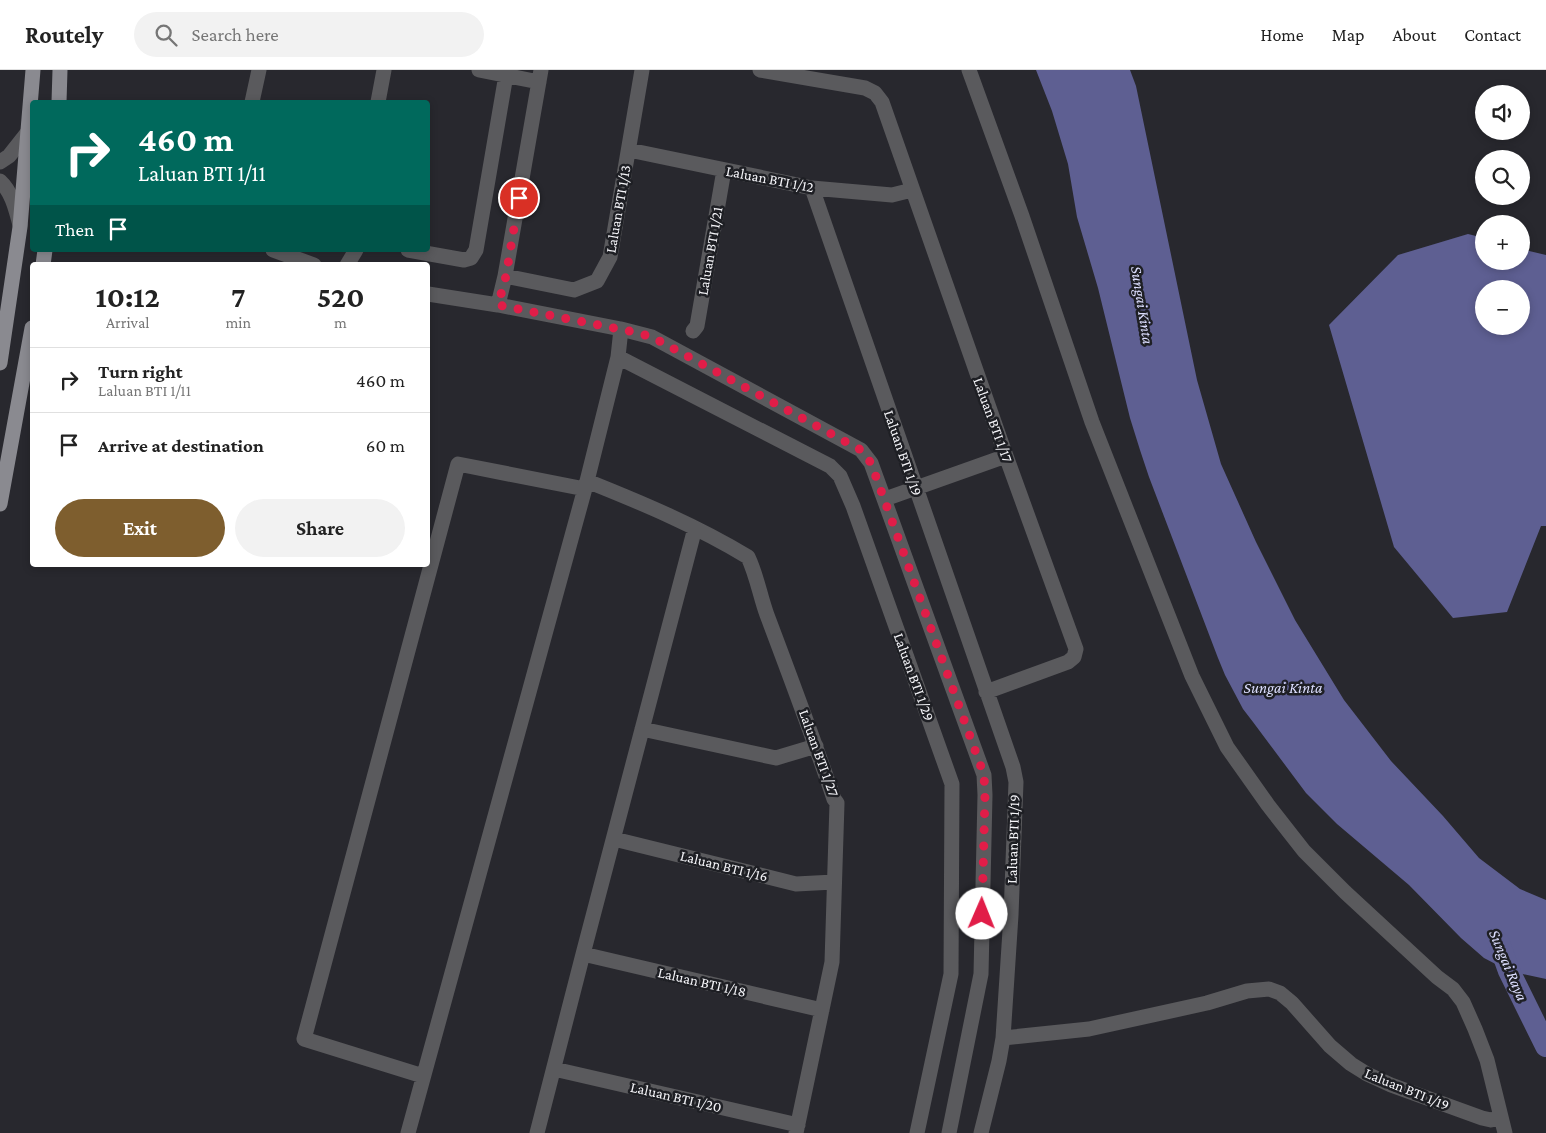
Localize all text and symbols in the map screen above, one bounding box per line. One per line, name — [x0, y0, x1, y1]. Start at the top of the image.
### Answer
search box — [134, 12, 484, 57]
text: Routely — [25, 21, 104, 48]
icon: search — [152, 21, 180, 49]
text: Search here — [192, 24, 279, 45]
text: Home — [1261, 25, 1304, 45]
text: Map — [1332, 25, 1364, 45]
text: About — [1392, 25, 1436, 45]
text: Contact — [1464, 25, 1521, 45]
map controls — [1475, 85, 1530, 335]
button: sound — [1475, 85, 1530, 140]
icon: right — [55, 120, 120, 185]
text: 460 m — [138, 120, 234, 159]
button: search — [1475, 150, 1530, 205]
text: Laluan BTI 1/11 — [138, 161, 266, 186]
street label: Laluan BTI 1/12 — [725, 163, 815, 195]
street label: Laluan BTI 1/13 — [602, 164, 634, 254]
pin — [498, 177, 540, 219]
icon: arrive — [505, 184, 533, 212]
street label: Laluan BTI 1/21 — [694, 205, 726, 297]
icon: arrive — [104, 215, 132, 243]
button: + — [1475, 215, 1530, 270]
text: Then — [55, 219, 94, 240]
water label: Sungai Kinta — [1127, 265, 1157, 346]
text: 10:12 — [96, 280, 160, 313]
text: 7 — [231, 280, 246, 313]
text: 520 — [317, 280, 364, 313]
button: − — [1475, 280, 1530, 335]
text: Arrival — [106, 314, 149, 331]
text: min — [225, 314, 251, 331]
text: m — [334, 314, 347, 331]
text: Turn right — [98, 361, 183, 382]
icon: right — [55, 366, 83, 394]
text: 460 m — [356, 370, 405, 391]
street label: Laluan BTI 1/17 — [970, 375, 1016, 465]
text: Laluan BTI 1/11 — [98, 382, 191, 399]
street label: Laluan BTI 1/19 — [881, 408, 925, 498]
icon: arrive — [55, 431, 83, 459]
text: Arrive at destination — [98, 435, 264, 456]
text: 60 m — [366, 435, 405, 456]
button: Exit — [55, 499, 225, 557]
button: Share — [235, 499, 405, 557]
street label: Laluan BTI 1/29 — [891, 631, 937, 723]
water label: Sungai Kinta — [1244, 679, 1323, 697]
street label: Laluan BTI 1/27 — [796, 707, 842, 799]
street label: Laluan BTI 1/19 — [1003, 794, 1023, 884]
street label: Laluan BTI 1/16 — [679, 847, 769, 885]
position arrow — [955, 887, 1007, 939]
water label: Sungai Raya — [1485, 927, 1531, 1004]
street label: Laluan BTI 1/18 — [656, 964, 748, 1000]
street label: Laluan BTI 1/19 — [1362, 1065, 1452, 1113]
street label: Laluan BTI 1/20 — [629, 1079, 723, 1115]

